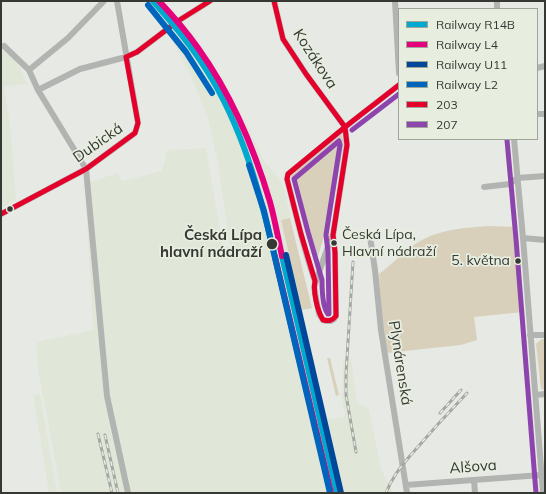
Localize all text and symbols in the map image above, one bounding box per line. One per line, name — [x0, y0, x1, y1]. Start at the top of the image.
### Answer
legend — [398, 8, 538, 140]
text: Railway R14B — [436, 17, 515, 32]
street label: Kozákova — [289, 26, 341, 92]
text: Railway L4 — [436, 37, 498, 52]
text: Railway U11 — [436, 57, 507, 72]
text: Railway L2 — [436, 77, 498, 92]
text: 203 — [436, 97, 458, 112]
text: 207 — [436, 117, 458, 132]
street label: Dubická — [70, 119, 126, 167]
unlabelled marker — [5, 204, 15, 214]
place label: Česká Lípa hlavní nádraží — [160, 226, 262, 261]
place label: Česká Lípa, Hlavní nádraží — [342, 227, 436, 260]
marker: Česká Lípa hlavní nádraží — [265, 237, 279, 251]
marker: Česká Lípa, Hlavní nádraží — [329, 238, 339, 248]
place label: 5. května — [451, 253, 510, 269]
marker: 5. května — [513, 256, 523, 266]
street label: Plynárenská — [384, 319, 416, 407]
street label: Alšova — [449, 456, 497, 478]

